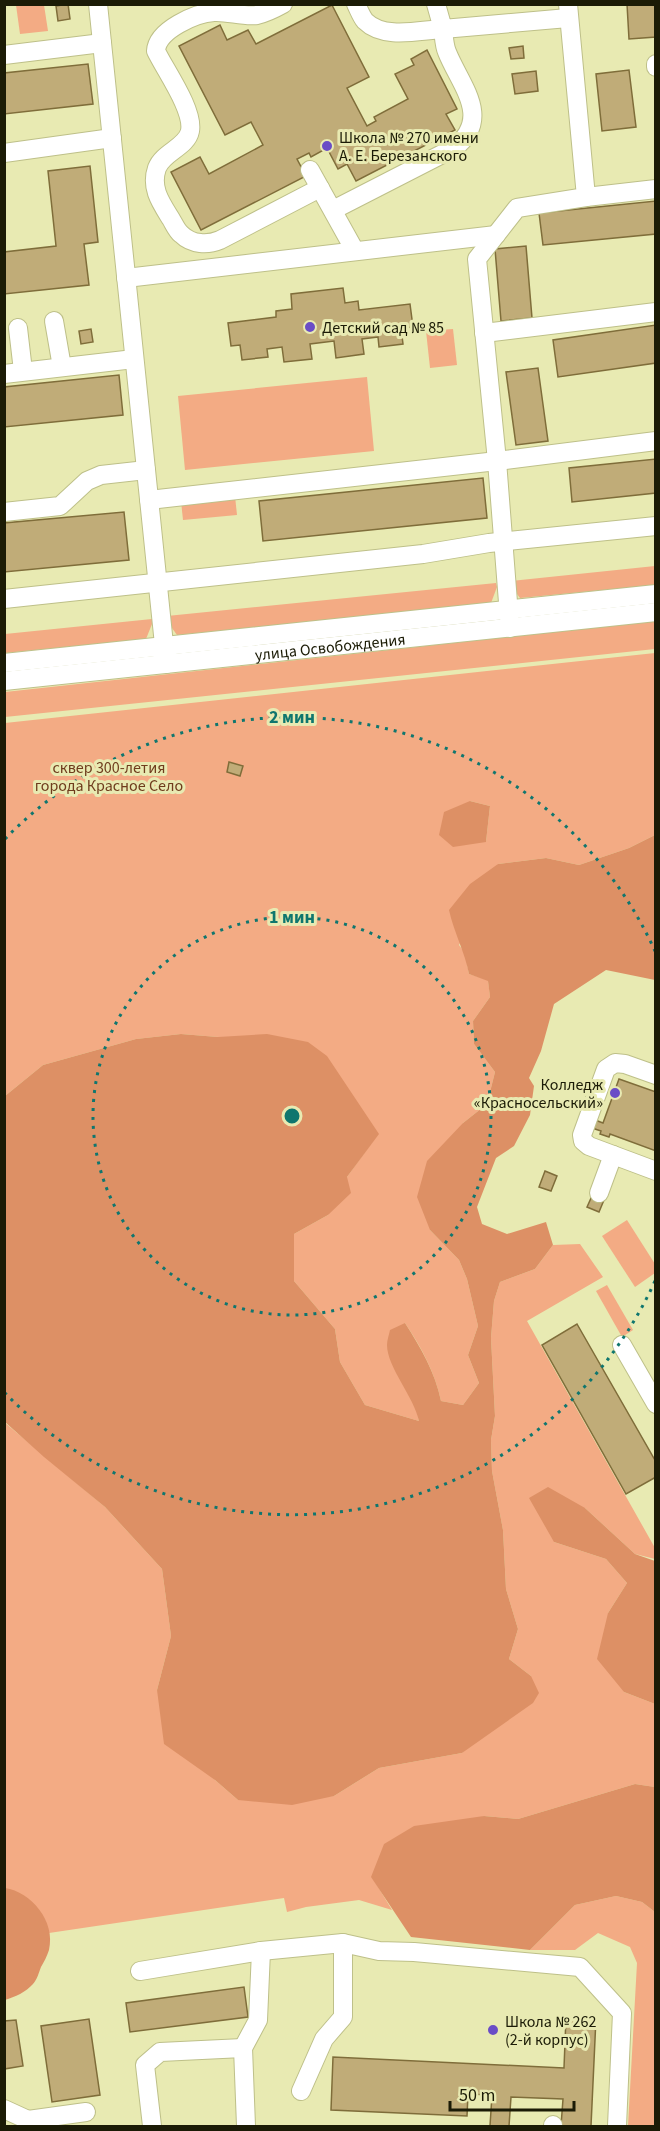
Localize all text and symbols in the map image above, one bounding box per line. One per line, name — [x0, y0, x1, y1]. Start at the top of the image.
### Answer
place label: Школа № 270 имени А. Е. Березанского — [339, 127, 479, 167]
marker: Школа № 270 имени А. Е. Березанского — [320, 139, 334, 153]
place label: Детский сад № 85 — [322, 317, 444, 339]
marker: Детский сад № 85 — [303, 320, 317, 334]
street label: улица Освобождения — [254, 629, 407, 666]
text: 2 мин — [269, 705, 315, 730]
park label: сквер 300-летия города Красное Село — [35, 757, 183, 797]
text: 1 мин — [269, 905, 315, 930]
place label: Колледж «Красносельский» — [474, 1074, 603, 1114]
marker: Колледж «Красносельский» — [608, 1086, 622, 1100]
centre of rings — [282, 1106, 302, 1126]
place label: Школа № 262 (2-й корпус) — [505, 2011, 596, 2051]
marker: Школа № 262 (2-й корпус) — [486, 2023, 500, 2037]
scale bar — [450, 2074, 574, 2112]
text: 50 m — [459, 2083, 495, 2108]

